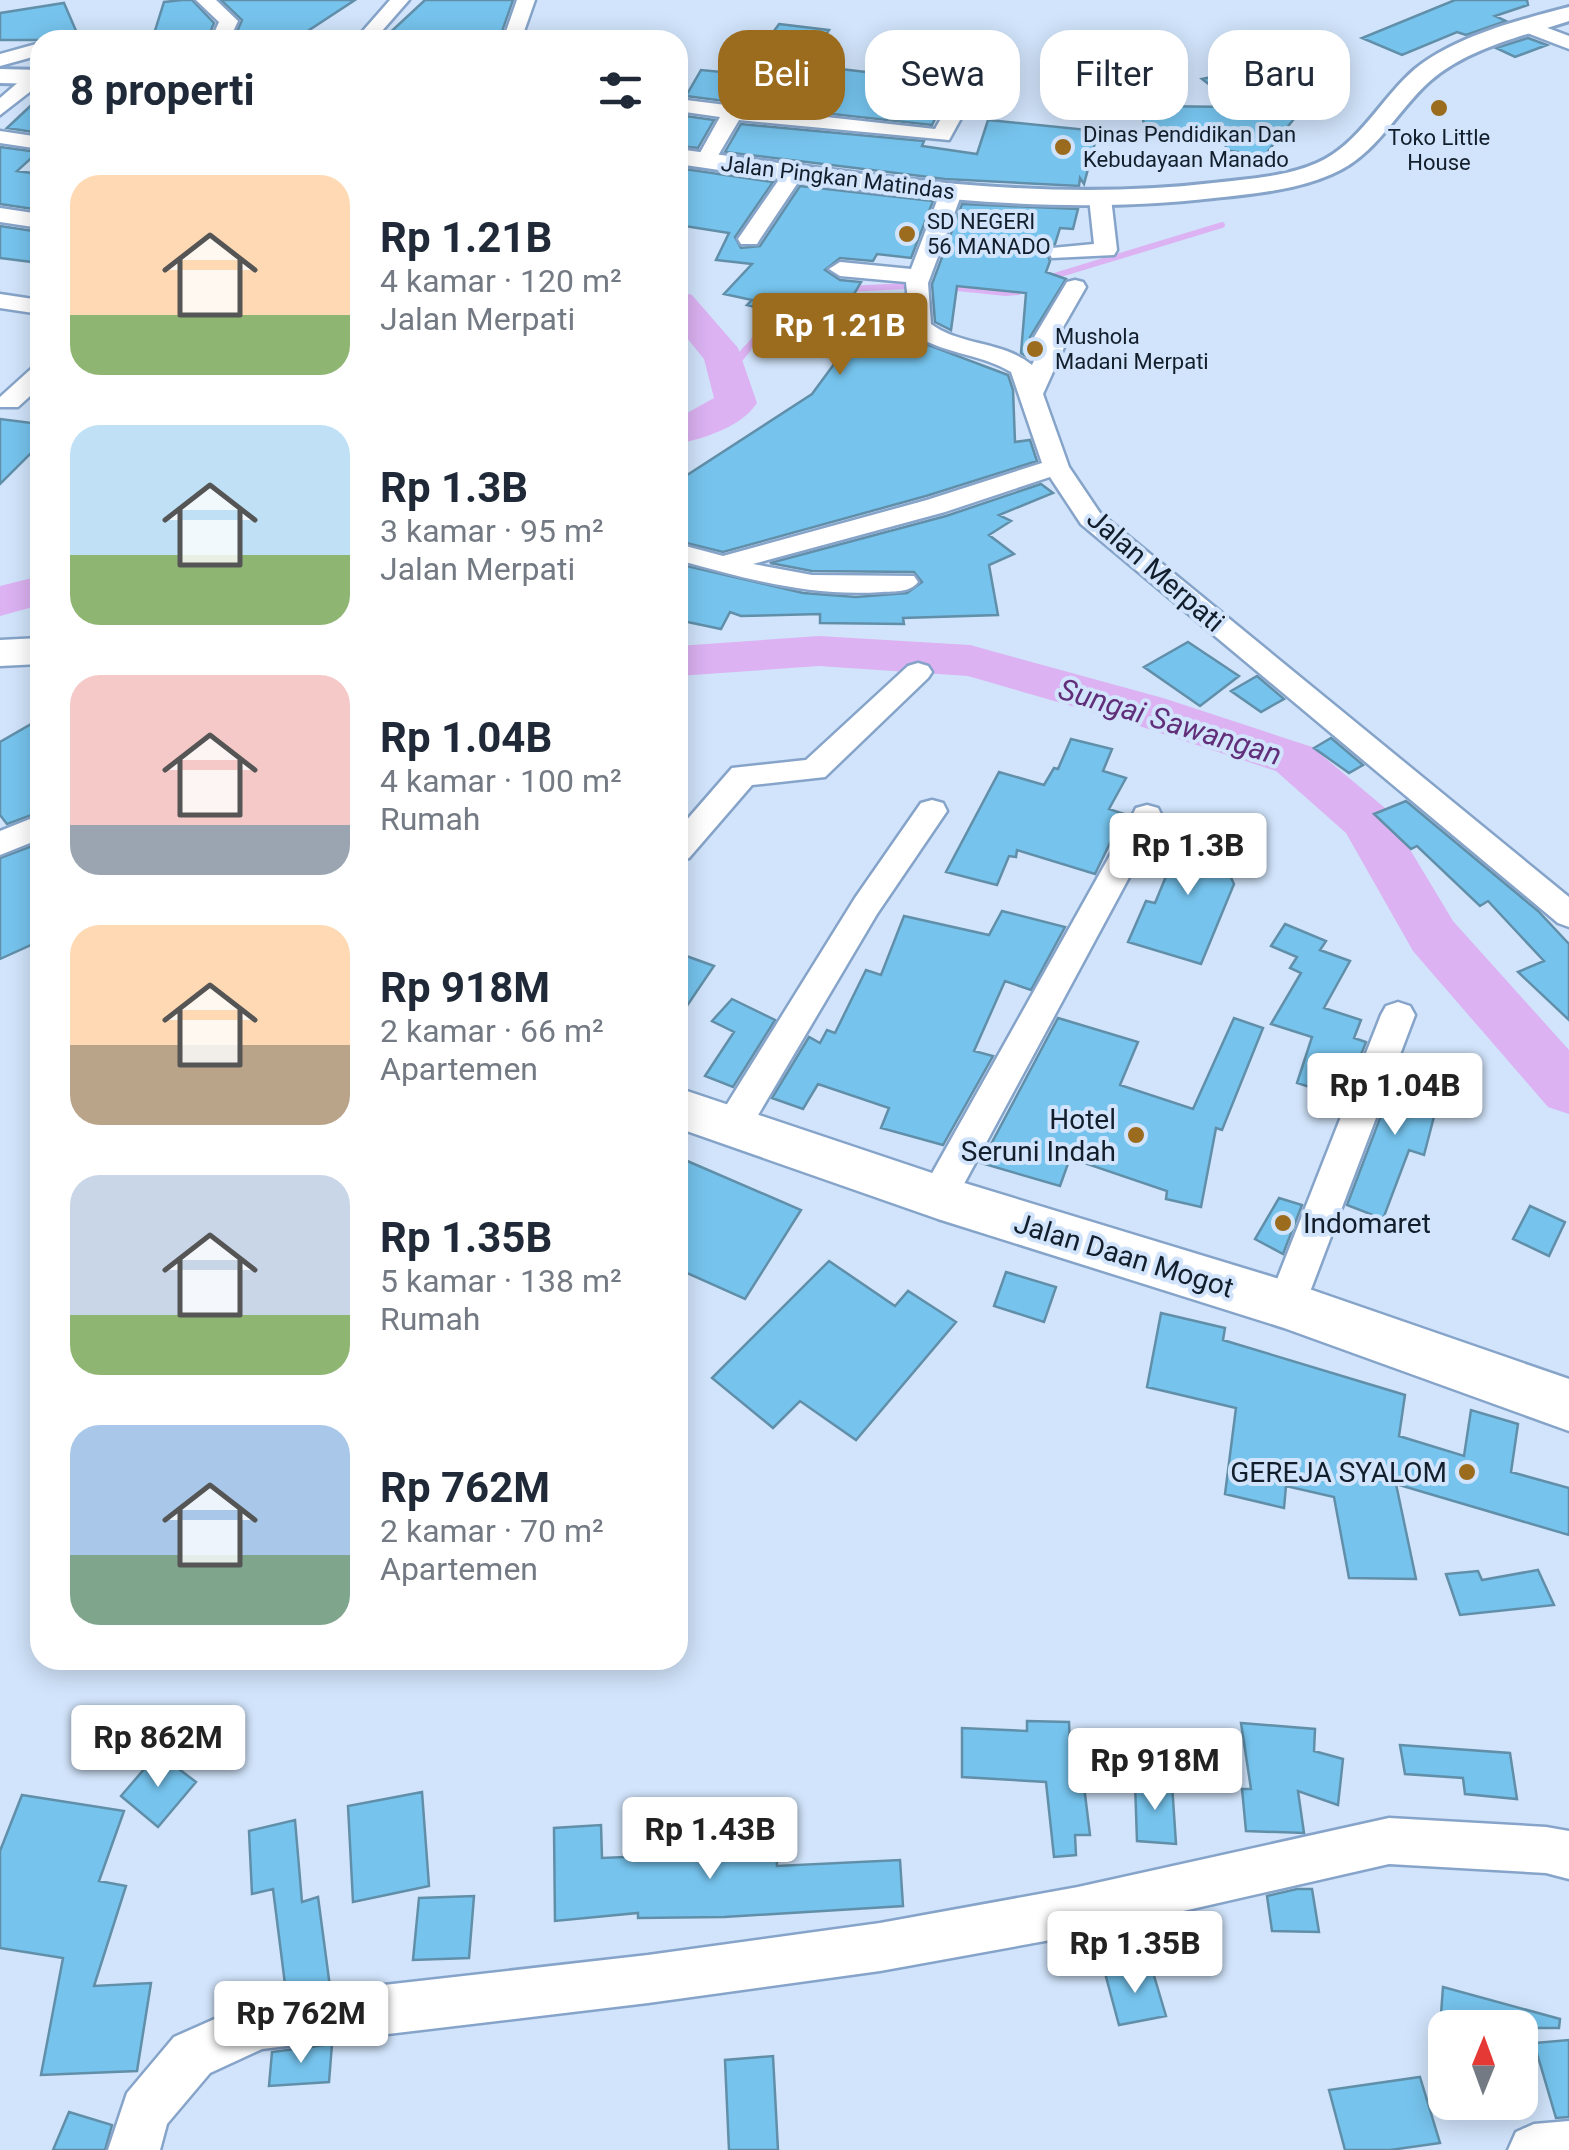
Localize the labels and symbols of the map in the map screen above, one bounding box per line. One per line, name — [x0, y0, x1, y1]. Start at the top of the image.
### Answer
marker: Toko Little House — [1428, 97, 1450, 119]
place label: Dinas Pendidikan Dan Kebudayaan Manado — [1083, 122, 1296, 172]
place label: Toko Little House — [1388, 125, 1490, 175]
marker: Dinas Pendidikan Dan Kebudayaan Manado — [1052, 136, 1074, 158]
street label: Jalan Pingkan Matindas — [720, 151, 956, 204]
place label: SD NEGERI 56 MANADO — [927, 209, 1051, 259]
marker: SD NEGERI 56 MANADO — [896, 223, 918, 245]
pin: Rp 1.21B — [737, 293, 943, 378]
place label: Mushola Madani Merpati — [1055, 324, 1209, 374]
marker: Mushola Madani Merpati — [1024, 338, 1046, 360]
street label: Jalan Merpati — [1080, 502, 1231, 639]
water label: Sungai Sawangan — [1054, 671, 1286, 772]
pin: Rp 1.3B — [1096, 813, 1280, 898]
pin: Rp 1.04B — [1292, 1053, 1498, 1138]
place label: Hotel Seruni Indah — [961, 1103, 1116, 1168]
marker: Hotel Seruni Indah — [1125, 1124, 1147, 1146]
street label: Jalan Daan Mogot — [1010, 1206, 1238, 1305]
place label: Indomaret — [1303, 1207, 1431, 1240]
marker: Indomaret — [1272, 1212, 1294, 1234]
place label: GEREJA SYALOM — [1230, 1456, 1447, 1489]
marker: GEREJA SYALOM — [1456, 1461, 1478, 1483]
pin: Rp 862M — [66, 1705, 250, 1790]
pin: Rp 918M — [1063, 1728, 1247, 1813]
pin: Rp 1.43B — [607, 1797, 813, 1882]
pin: Rp 1.35B — [1032, 1911, 1238, 1996]
pin: Rp 762M — [209, 1981, 393, 2066]
north arrow — [1428, 2010, 1538, 2120]

